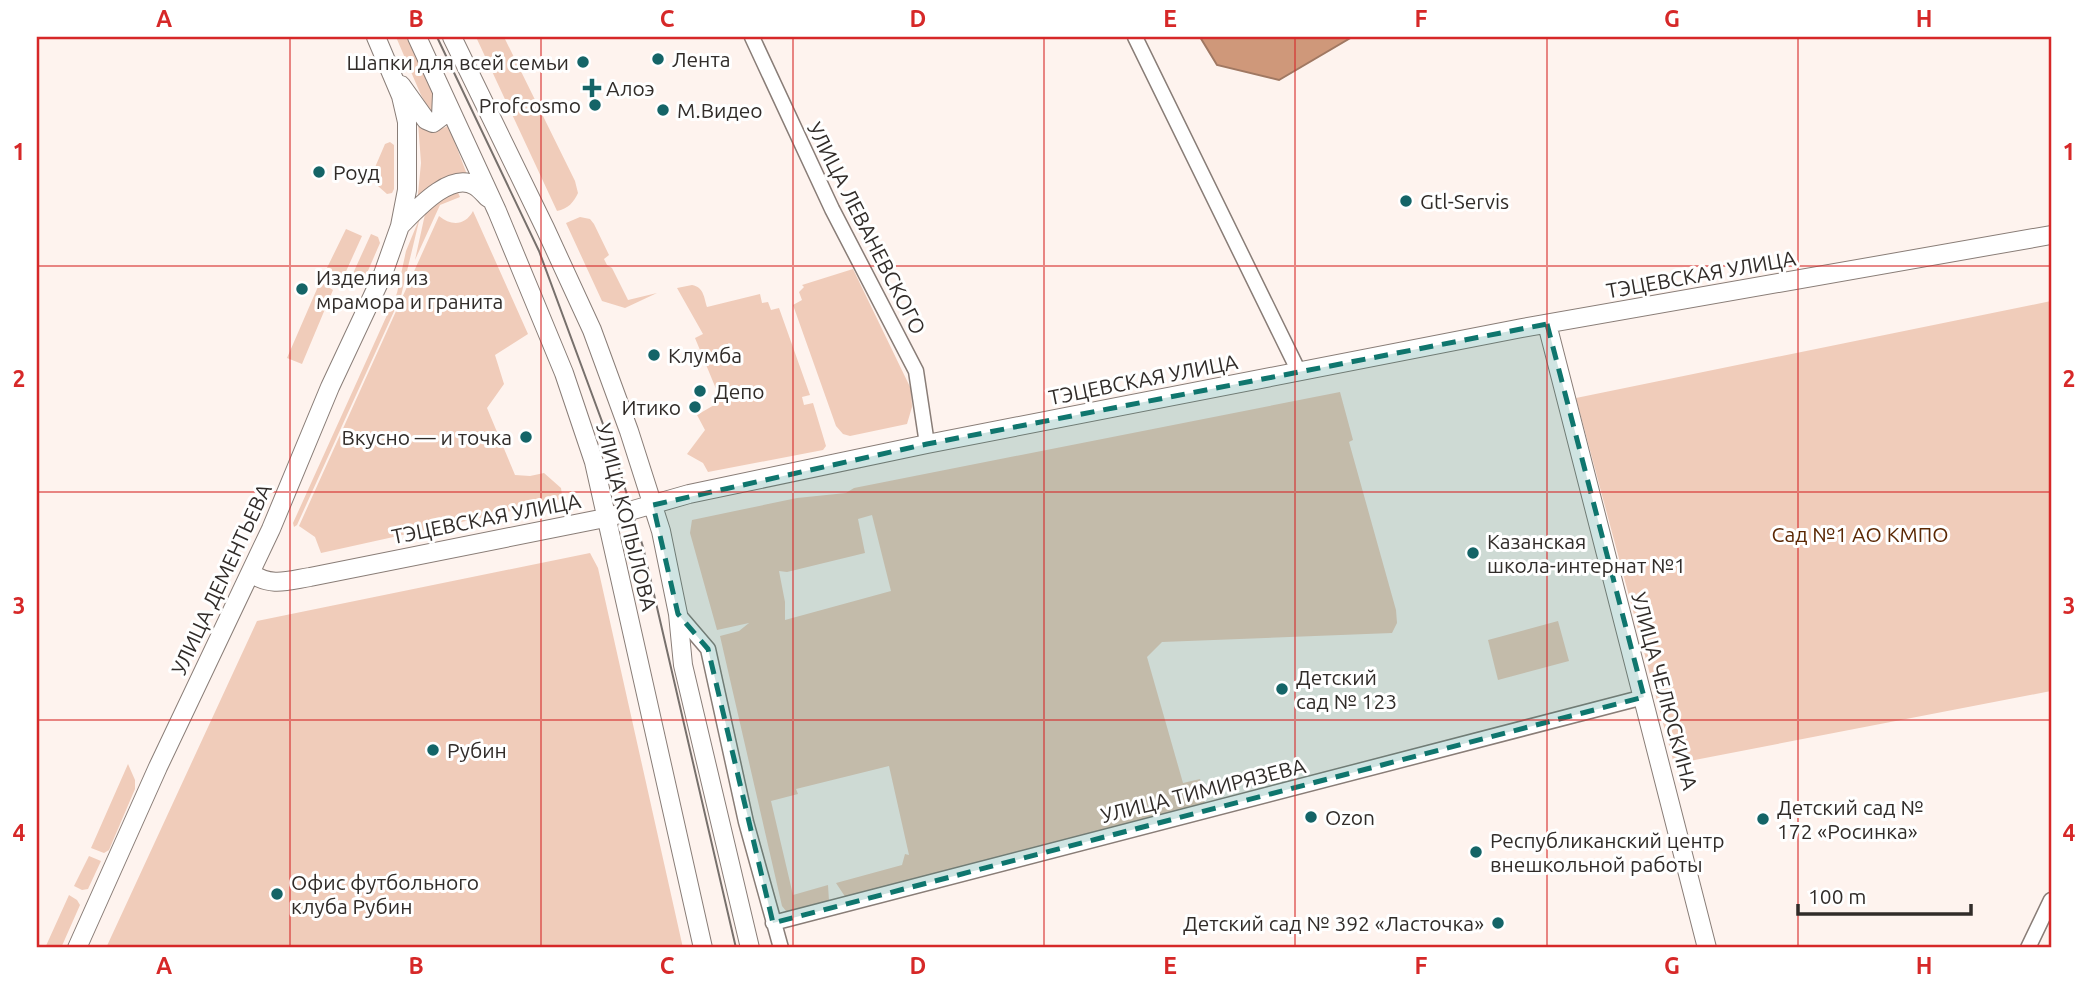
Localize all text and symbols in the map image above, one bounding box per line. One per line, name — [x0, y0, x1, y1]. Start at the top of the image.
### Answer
text: A — [156, 6, 172, 31]
text: B — [408, 6, 424, 31]
text: C — [660, 6, 675, 31]
text: D — [910, 6, 926, 31]
text: E — [1163, 6, 1177, 31]
text: F — [1415, 6, 1428, 31]
text: G — [1664, 6, 1680, 31]
text: H — [1916, 6, 1932, 31]
place label: Лента — [672, 47, 731, 71]
place label: Шапки для всей семьи — [346, 50, 569, 74]
marker: Лента — [650, 51, 666, 67]
marker: Шапки для всей семьи — [575, 54, 591, 70]
place label: Алоэ — [606, 76, 655, 100]
marker: Алоэ — [584, 80, 600, 96]
place label: Profcosmo — [479, 93, 581, 117]
marker: Profcosmo — [587, 97, 603, 113]
place label: М.Видео — [677, 98, 763, 122]
marker: М.Видео — [655, 102, 671, 118]
street label: УЛИЦА ЛЕВАНЕВСКОГО — [803, 118, 931, 338]
text: 1 — [13, 139, 25, 164]
text: 1 — [2063, 139, 2075, 164]
place label: Роуд — [333, 160, 380, 184]
marker: Роуд — [311, 164, 327, 180]
place label: Gtl-Servis — [1420, 189, 1509, 213]
marker: Gtl-Servis — [1398, 193, 1414, 209]
street label: ТЭЦЕВСКАЯ УЛИЦА — [1604, 245, 1798, 302]
place label: Изделия из мрамора и гранита — [316, 265, 503, 313]
marker: Изделия из мрамора и гранита — [294, 281, 310, 297]
place label: Клумба — [668, 343, 742, 367]
marker: Клумба — [646, 347, 662, 363]
street label: ТЭЦЕВСКАЯ УЛИЦА — [1046, 349, 1240, 409]
text: 2 — [13, 366, 25, 391]
text: 2 — [2063, 366, 2075, 391]
place label: Депо — [714, 379, 765, 403]
marker: Депо — [692, 383, 708, 399]
place label: Итико — [622, 395, 681, 419]
marker: Итико — [687, 399, 703, 415]
street label: УЛИЦА КОПЫЛОВА — [592, 421, 662, 614]
place label: Вкусно — и точка — [341, 425, 512, 449]
marker: Вкусно — и точка — [518, 429, 534, 445]
street label: УЛИЦА ДЕМЕНТЬЕВА — [166, 479, 276, 678]
street label: ТЭЦЕВСКАЯ УЛИЦА — [389, 488, 583, 548]
park label: Сад №1 АО КМПО — [1772, 522, 1948, 546]
place label: Казанская школа-интернат №1 — [1487, 529, 1686, 577]
marker: Казанская школа-интернат №1 — [1465, 545, 1481, 561]
street label: УЛИЦА ЧЕЛЮСКИНА — [1627, 590, 1703, 793]
text: 3 — [13, 593, 25, 618]
text: 3 — [2063, 593, 2075, 618]
place label: Детский сад № 123 — [1296, 665, 1397, 713]
marker: Детский сад № 123 — [1274, 681, 1290, 697]
place label: Рубин — [447, 738, 507, 762]
marker: Рубин — [425, 742, 441, 758]
street label: УЛИЦА ТИМИРЯЗЕВА — [1098, 753, 1308, 827]
place label: Детский сад № 172 «Росинка» — [1777, 795, 1924, 843]
place label: Ozon — [1325, 805, 1375, 829]
marker: Ozon — [1303, 809, 1319, 825]
marker: Детский сад № 172 «Росинка» — [1755, 811, 1771, 827]
text: 4 — [13, 820, 26, 845]
text: 4 — [2063, 820, 2076, 845]
place label: Республиканский центр внешкольной работы — [1490, 828, 1724, 876]
marker: Республиканский центр внешкольной работы — [1468, 844, 1484, 860]
place label: Офис футбольного клуба Рубин — [291, 870, 479, 918]
scale bar — [1798, 873, 1971, 917]
text: 100 m — [1808, 884, 1866, 908]
marker: Офис футбольного клуба Рубин — [269, 886, 285, 902]
place label: Детский сад № 392 «Ласточка» — [1183, 911, 1484, 935]
marker: Детский сад № 392 «Ласточка» — [1490, 915, 1506, 931]
text: A — [156, 953, 172, 978]
text: B — [408, 953, 424, 978]
text: C — [660, 953, 675, 978]
text: D — [910, 953, 926, 978]
text: E — [1163, 953, 1177, 978]
text: F — [1415, 953, 1428, 978]
text: G — [1664, 953, 1680, 978]
text: H — [1916, 953, 1932, 978]

